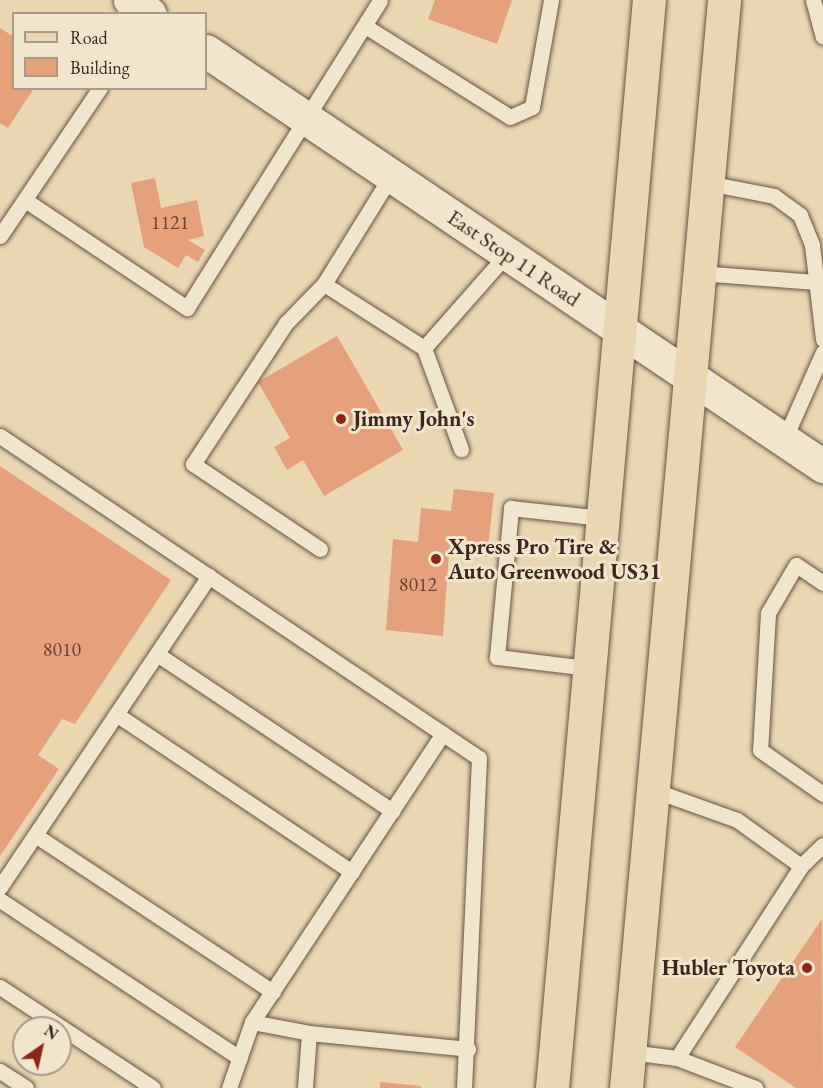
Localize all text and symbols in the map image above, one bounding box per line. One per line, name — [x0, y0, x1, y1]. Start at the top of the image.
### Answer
legend — [12, 12, 207, 90]
text: Road — [70, 26, 108, 49]
text: Building — [70, 56, 130, 79]
street label: East Stop 11 Road — [443, 204, 585, 312]
house number: 1121 — [151, 210, 189, 234]
place label: Jimmy John's — [353, 406, 475, 432]
marker: Jimmy John's — [334, 412, 348, 426]
place label: Xpress Pro Tire & Auto Greenwood US31 — [448, 533, 661, 584]
marker: Xpress Pro Tire & Auto Greenwood US31 — [429, 552, 443, 566]
house number: 8012 — [399, 572, 437, 596]
house number: 8010 — [43, 637, 81, 661]
place label: Hubler Toyota — [662, 955, 795, 981]
marker: Hubler Toyota — [800, 961, 814, 975]
north arrow — [12, 1016, 72, 1076]
text: N — [40, 1020, 62, 1045]

